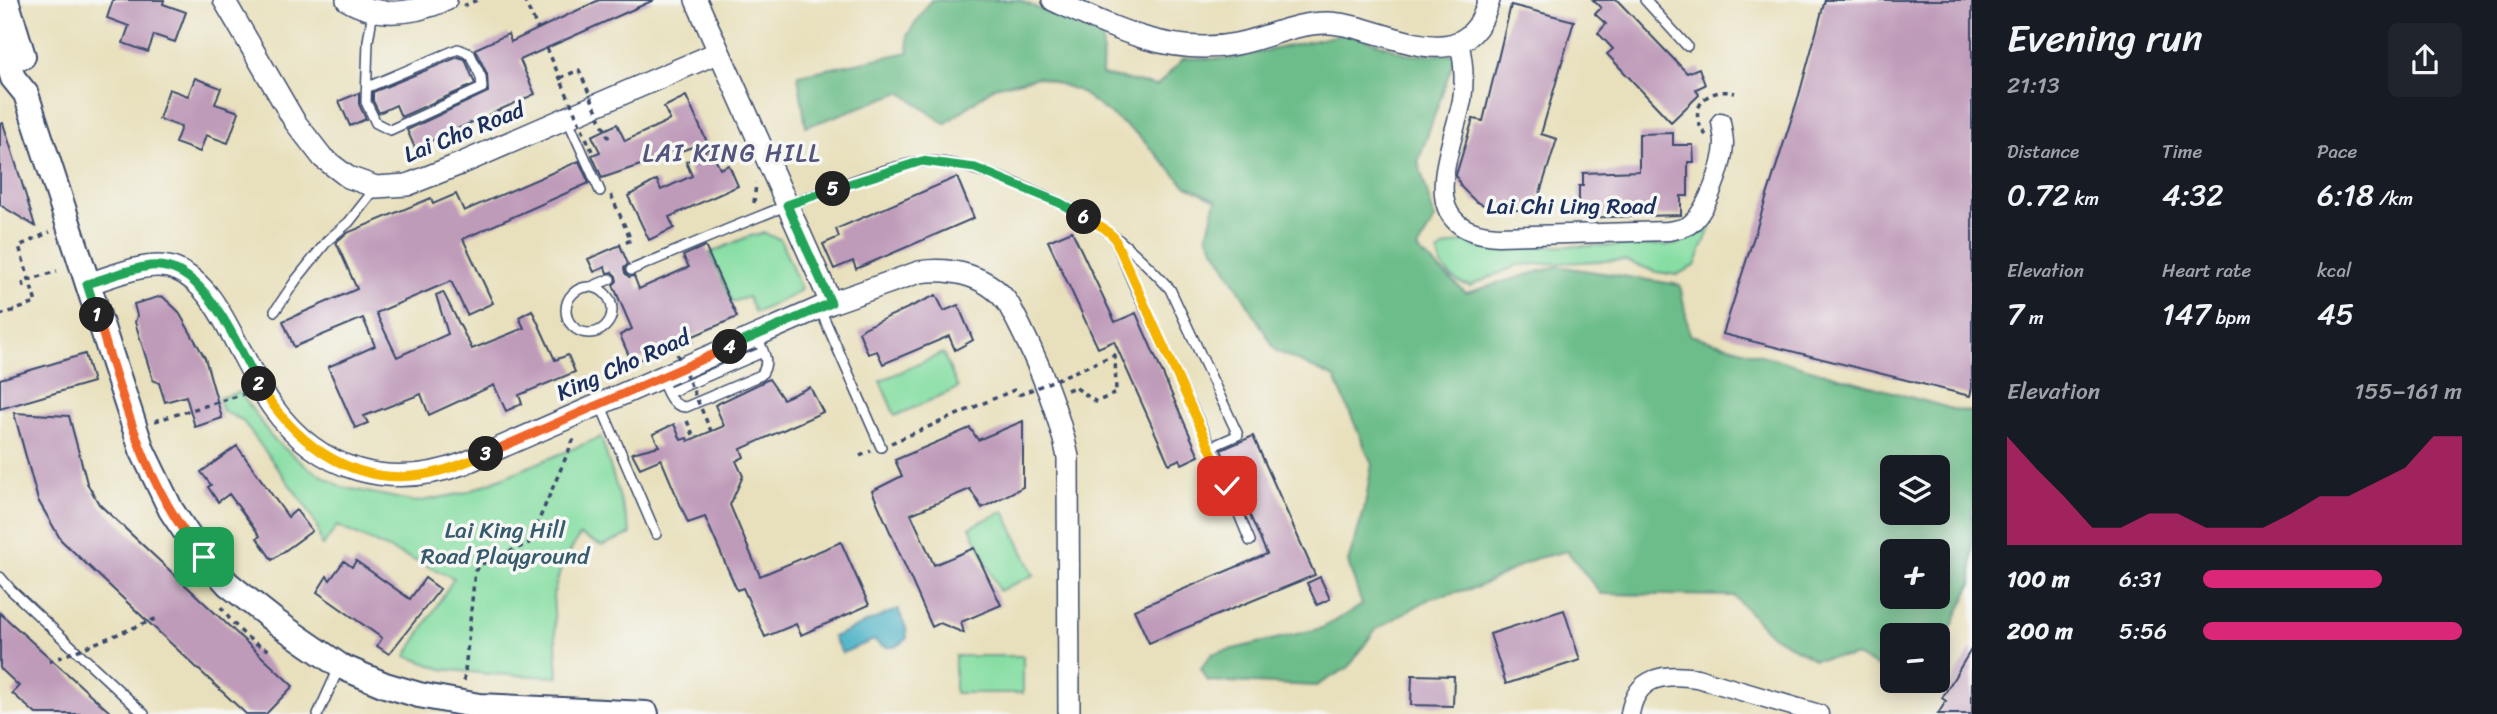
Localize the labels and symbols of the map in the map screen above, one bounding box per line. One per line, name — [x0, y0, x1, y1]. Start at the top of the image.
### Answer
street label: Lai Cho Road — [397, 88, 532, 175]
district label: LAI KING HILL — [642, 132, 822, 174]
pin: 5 — [816, 172, 850, 206]
street label: Lai Chi Ling Road — [1486, 186, 1658, 227]
pin: 6 — [1066, 200, 1102, 234]
pin: 1 — [80, 298, 114, 332]
street label: King Cho Road — [549, 316, 698, 413]
pin: 4 — [712, 330, 748, 364]
pin: 2 — [242, 366, 276, 402]
pin: 3 — [468, 436, 504, 472]
pin — [1197, 456, 1257, 516]
park label: Lai King Hill Road Playground — [421, 510, 591, 577]
pin — [174, 527, 234, 587]

